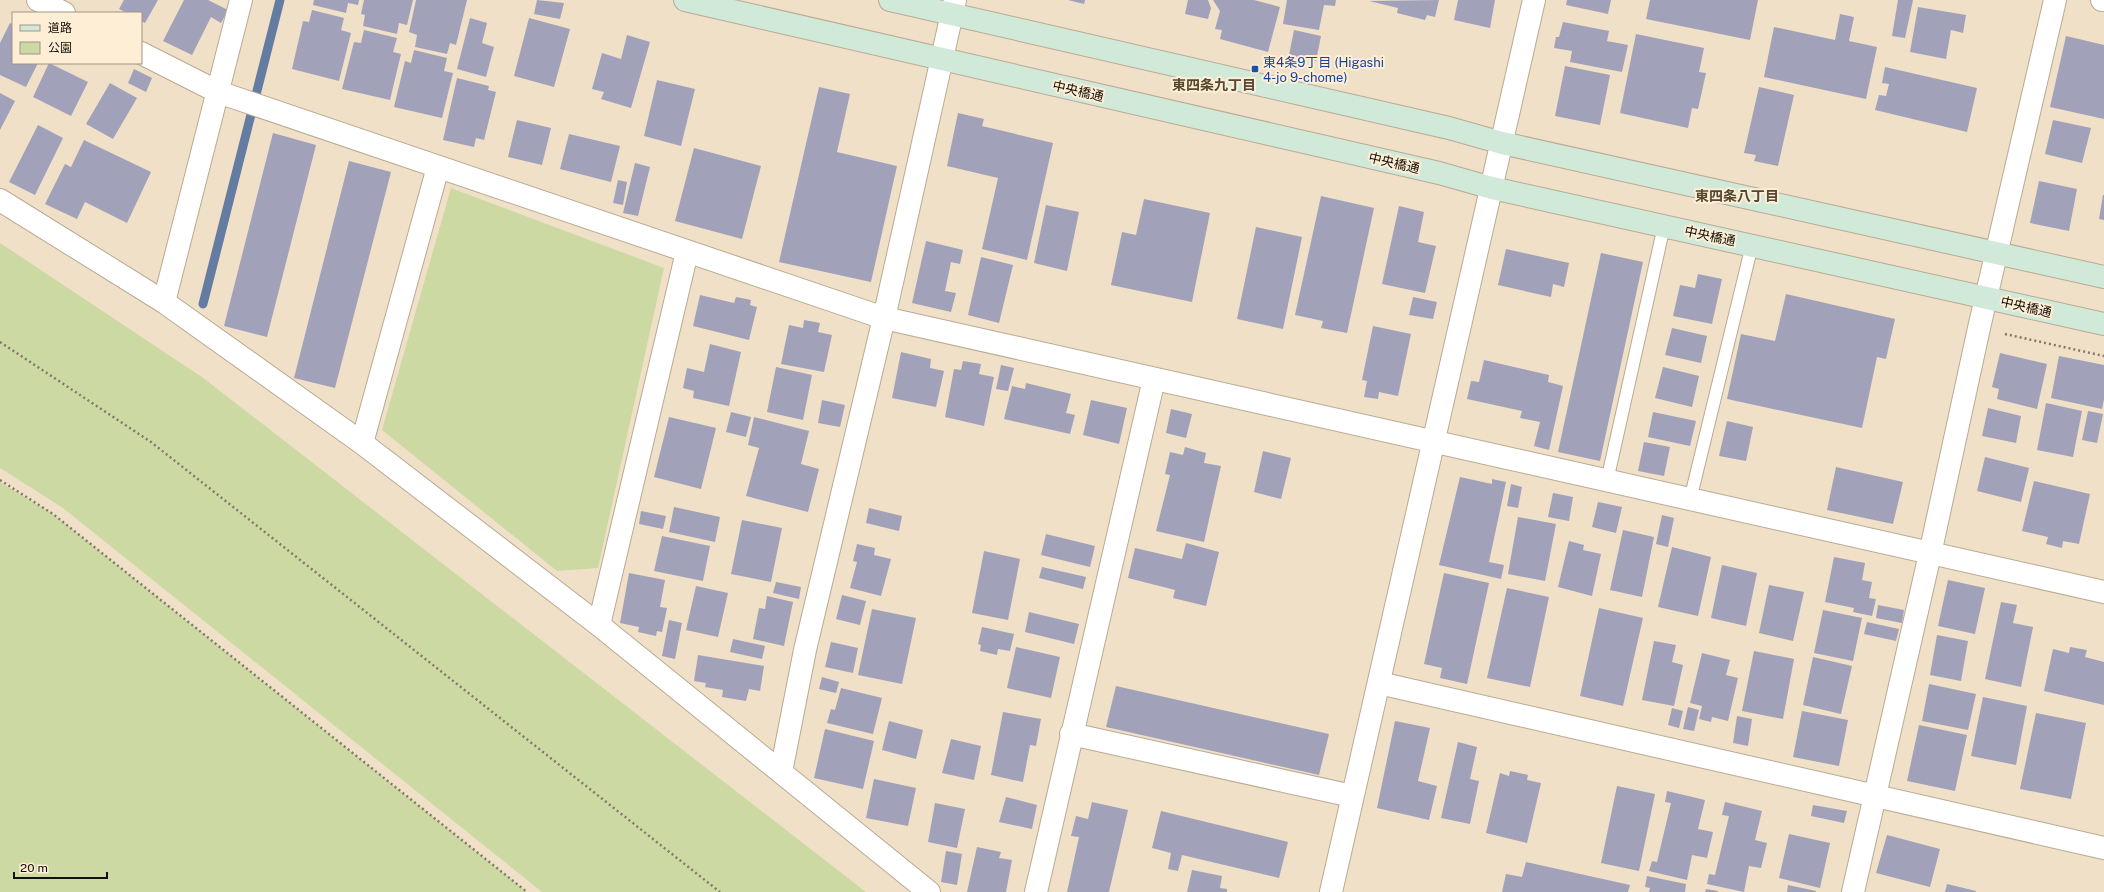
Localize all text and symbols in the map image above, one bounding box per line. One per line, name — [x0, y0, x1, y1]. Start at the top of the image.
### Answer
legend — [12, 12, 142, 64]
text: 道路 — [48, 21, 72, 35]
text: 公園 — [48, 41, 72, 55]
place label: 東4条9丁目 (Higashi 4-jo 9-chome) — [1263, 55, 1384, 85]
marker: 東4条9丁目 (Higashi 4-jo 9-chome) — [1250, 64, 1260, 74]
district label: 東四条九丁目 — [1172, 77, 1256, 93]
street label: 中央橋通 — [1051, 78, 1105, 104]
street label: 中央橋通 — [1367, 150, 1421, 176]
district label: 東四条八丁目 — [1695, 188, 1779, 204]
street label: 中央橋通 — [1683, 223, 1737, 249]
street label: 中央橋通 — [1999, 294, 2053, 320]
scale bar — [14, 854, 107, 880]
text: 20 m — [20, 861, 48, 875]

